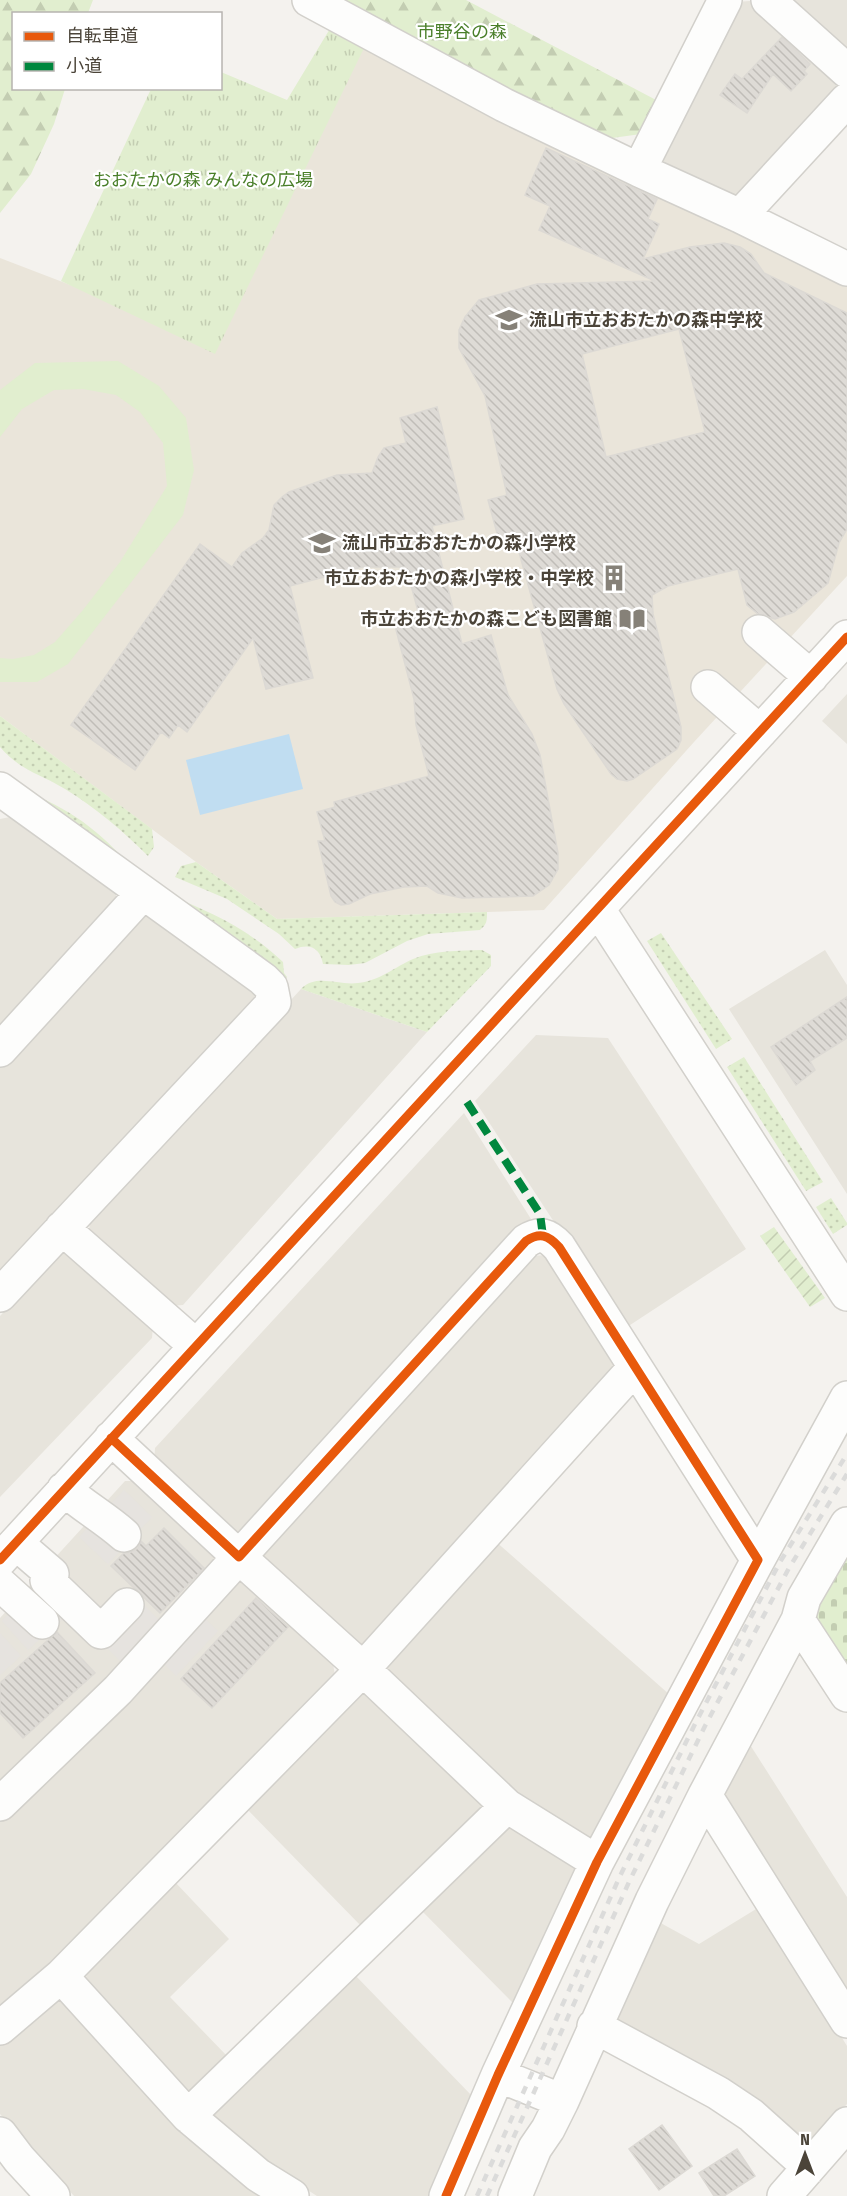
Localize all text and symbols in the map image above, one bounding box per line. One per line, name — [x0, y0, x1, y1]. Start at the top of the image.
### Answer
legend — [12, 12, 222, 90]
park label: 市野谷の森 — [417, 21, 507, 43]
text: 自転車道 — [66, 25, 138, 47]
text: 小道 — [66, 55, 102, 77]
park label: おおたかの森 みんなの広場 — [93, 169, 313, 191]
school or university icon: 流山市立おおたかの森中学校 — [494, 305, 524, 335]
place label: 流山市立おおたかの森中学校 — [529, 309, 763, 331]
school or university icon: 流山市立おおたかの森小学校 — [307, 528, 337, 558]
place label: 流山市立おおたかの森小学校 — [342, 532, 576, 554]
building icon: 市立おおたかの森小学校・中学校 — [599, 563, 629, 593]
place label: 市立おおたかの森小学校・中学校 — [324, 567, 594, 589]
library icon: 市立おおたかの森こども図書館 — [617, 604, 647, 634]
place label: 市立おおたかの森こども図書館 — [360, 608, 612, 630]
north arrow — [775, 2124, 835, 2184]
text: N — [800, 2130, 810, 2149]

